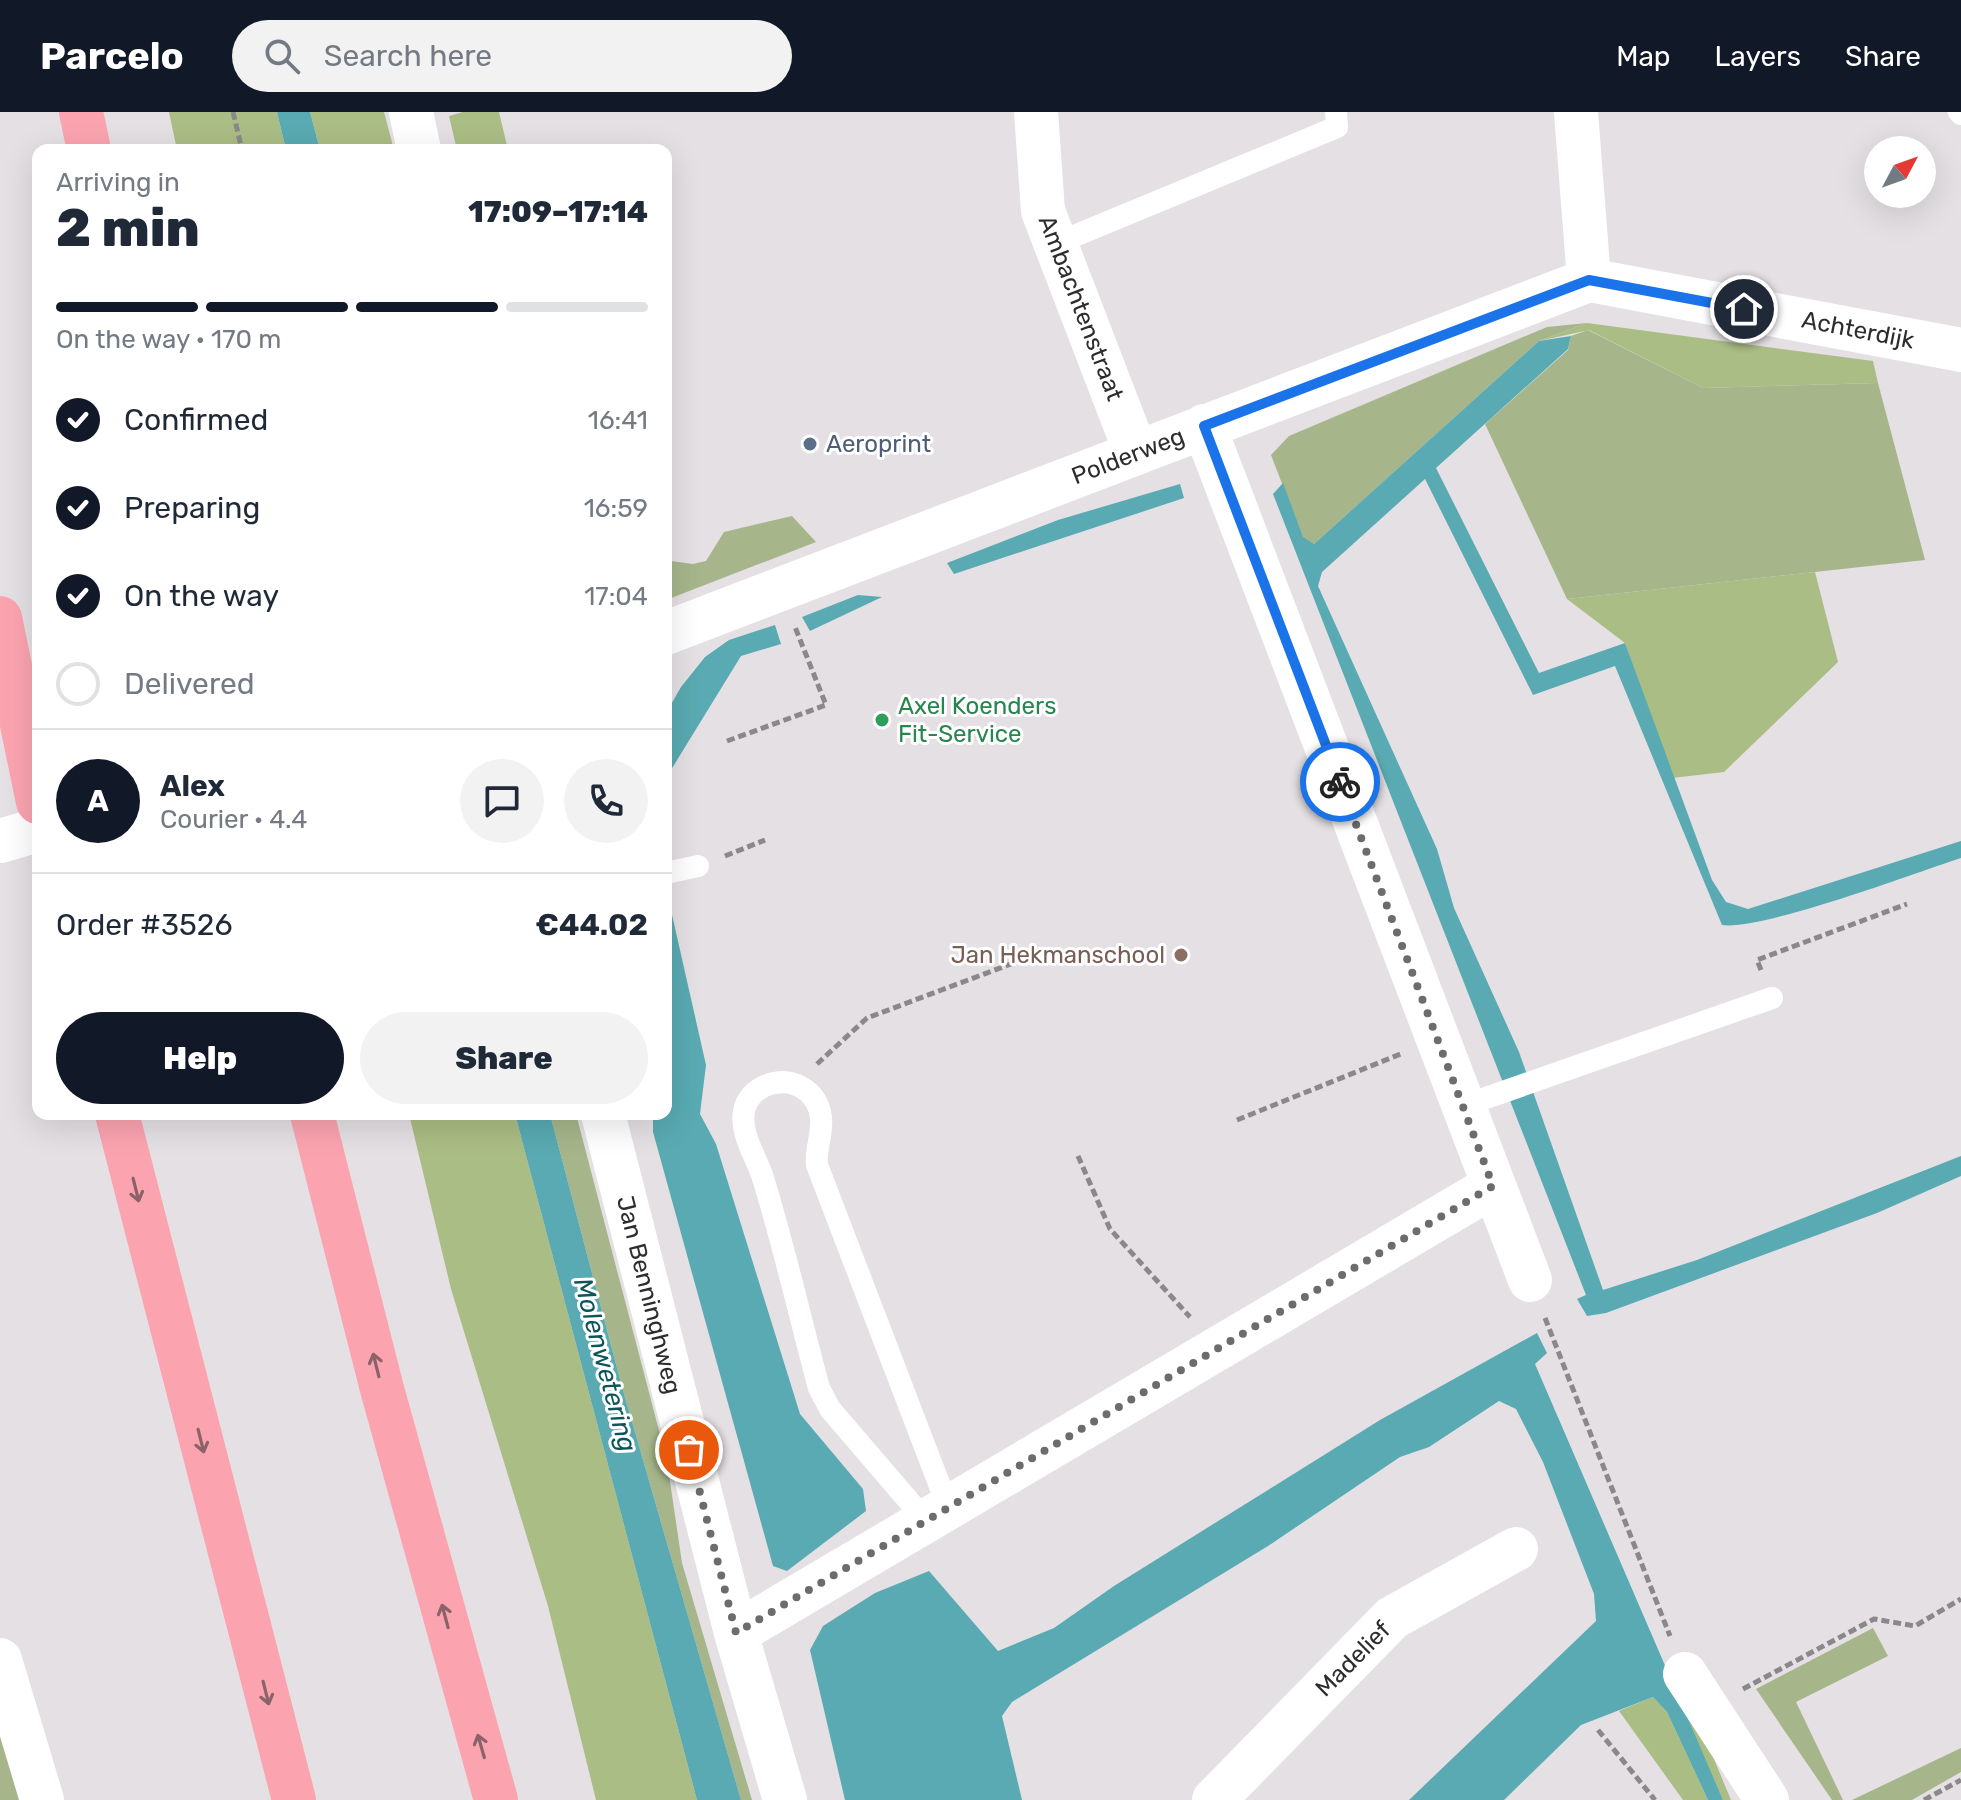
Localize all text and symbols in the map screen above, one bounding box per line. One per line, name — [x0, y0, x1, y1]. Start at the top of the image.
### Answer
search box — [232, 20, 792, 92]
text: Parcelo — [40, 33, 184, 79]
icon: search — [260, 34, 304, 78]
text: Search here — [324, 38, 492, 74]
text: Map — [1616, 40, 1671, 73]
text: Layers — [1715, 40, 1801, 73]
text: Share — [1845, 40, 1921, 73]
north arrow — [1864, 136, 1936, 208]
map controls — [1864, 136, 1936, 208]
text: Arriving in — [56, 167, 180, 198]
text: 17:09–17:14 — [468, 194, 648, 230]
text: 2 min — [56, 197, 200, 259]
street label: Ambachtenstraat — [1033, 211, 1129, 405]
pin — [1710, 275, 1778, 343]
icon: home — [1722, 287, 1766, 331]
street label: Achterdijk — [1799, 305, 1917, 355]
text: On the way · 170 m — [56, 324, 281, 355]
icon: check — [56, 398, 100, 442]
text: Confirmed — [124, 402, 268, 438]
text: 16:41 — [588, 405, 648, 436]
street label: Polderweg — [1068, 422, 1188, 490]
place label: Aeroprint — [826, 430, 931, 458]
marker: Aeroprint — [801, 435, 819, 453]
icon: check — [56, 486, 100, 530]
text: Preparing — [124, 490, 260, 526]
text: 16:59 — [584, 493, 648, 524]
icon: check — [56, 574, 100, 618]
text: On the way — [124, 578, 279, 614]
text: 17:04 — [584, 581, 648, 612]
text: Delivered — [124, 666, 255, 702]
place label: Axel Koenders Fit-Service — [898, 692, 1056, 748]
marker: Axel Koenders Fit-Service — [873, 711, 891, 729]
courier — [1300, 742, 1380, 822]
button: chat — [460, 759, 544, 843]
button: phone — [564, 759, 648, 843]
icon: bike — [1318, 760, 1362, 804]
text: Alex — [160, 768, 225, 804]
text: A — [87, 783, 109, 819]
text: Courier · 4.4 — [160, 804, 307, 835]
text: Order #3526 — [56, 907, 233, 943]
text: €44.02 — [535, 907, 648, 943]
place label: Jan Hekmanschool — [951, 941, 1165, 969]
marker: Jan Hekmanschool — [1172, 946, 1190, 964]
button: Help — [56, 1012, 344, 1104]
button: Share — [360, 1012, 648, 1104]
one-way arrow — [130, 1176, 145, 1202]
street label: Jan Benninghweg — [611, 1193, 687, 1397]
water label: Molenwetering — [567, 1275, 643, 1455]
one-way arrow — [368, 1353, 383, 1379]
pin — [655, 1416, 723, 1484]
one-way arrow — [195, 1428, 210, 1454]
icon: bag — [667, 1428, 711, 1472]
one-way arrow — [436, 1604, 451, 1630]
street label: Madelief — [1310, 1615, 1397, 1702]
one-way arrow — [260, 1680, 275, 1705]
one-way arrow — [473, 1733, 488, 1759]

